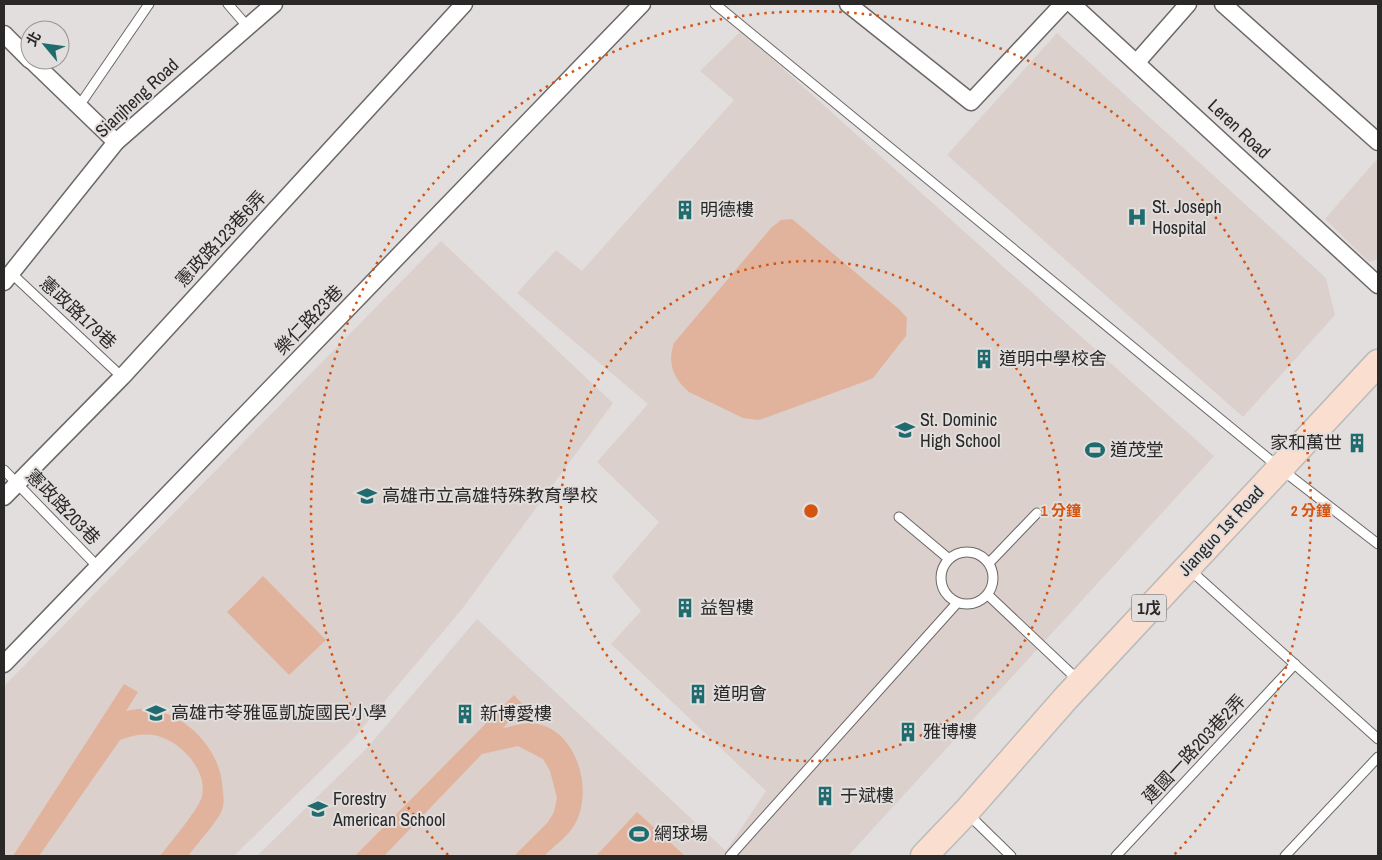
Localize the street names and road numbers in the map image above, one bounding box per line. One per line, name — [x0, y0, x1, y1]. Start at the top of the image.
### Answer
street label: Sianjheng Road — [89, 52, 184, 143]
street label: Leren Road — [1203, 93, 1276, 164]
street label: 憲政路123巷6弄 — [170, 185, 272, 292]
street label: 憲政路179巷 — [34, 271, 122, 355]
street label: 樂仁路23巷 — [269, 279, 348, 360]
street label: 憲政路203巷 — [21, 463, 106, 550]
street label: Jianguo 1st Road — [1172, 480, 1269, 581]
road number: 1戊 — [1132, 594, 1166, 622]
street label: 建國一路203巷2弄 — [1136, 689, 1251, 809]

